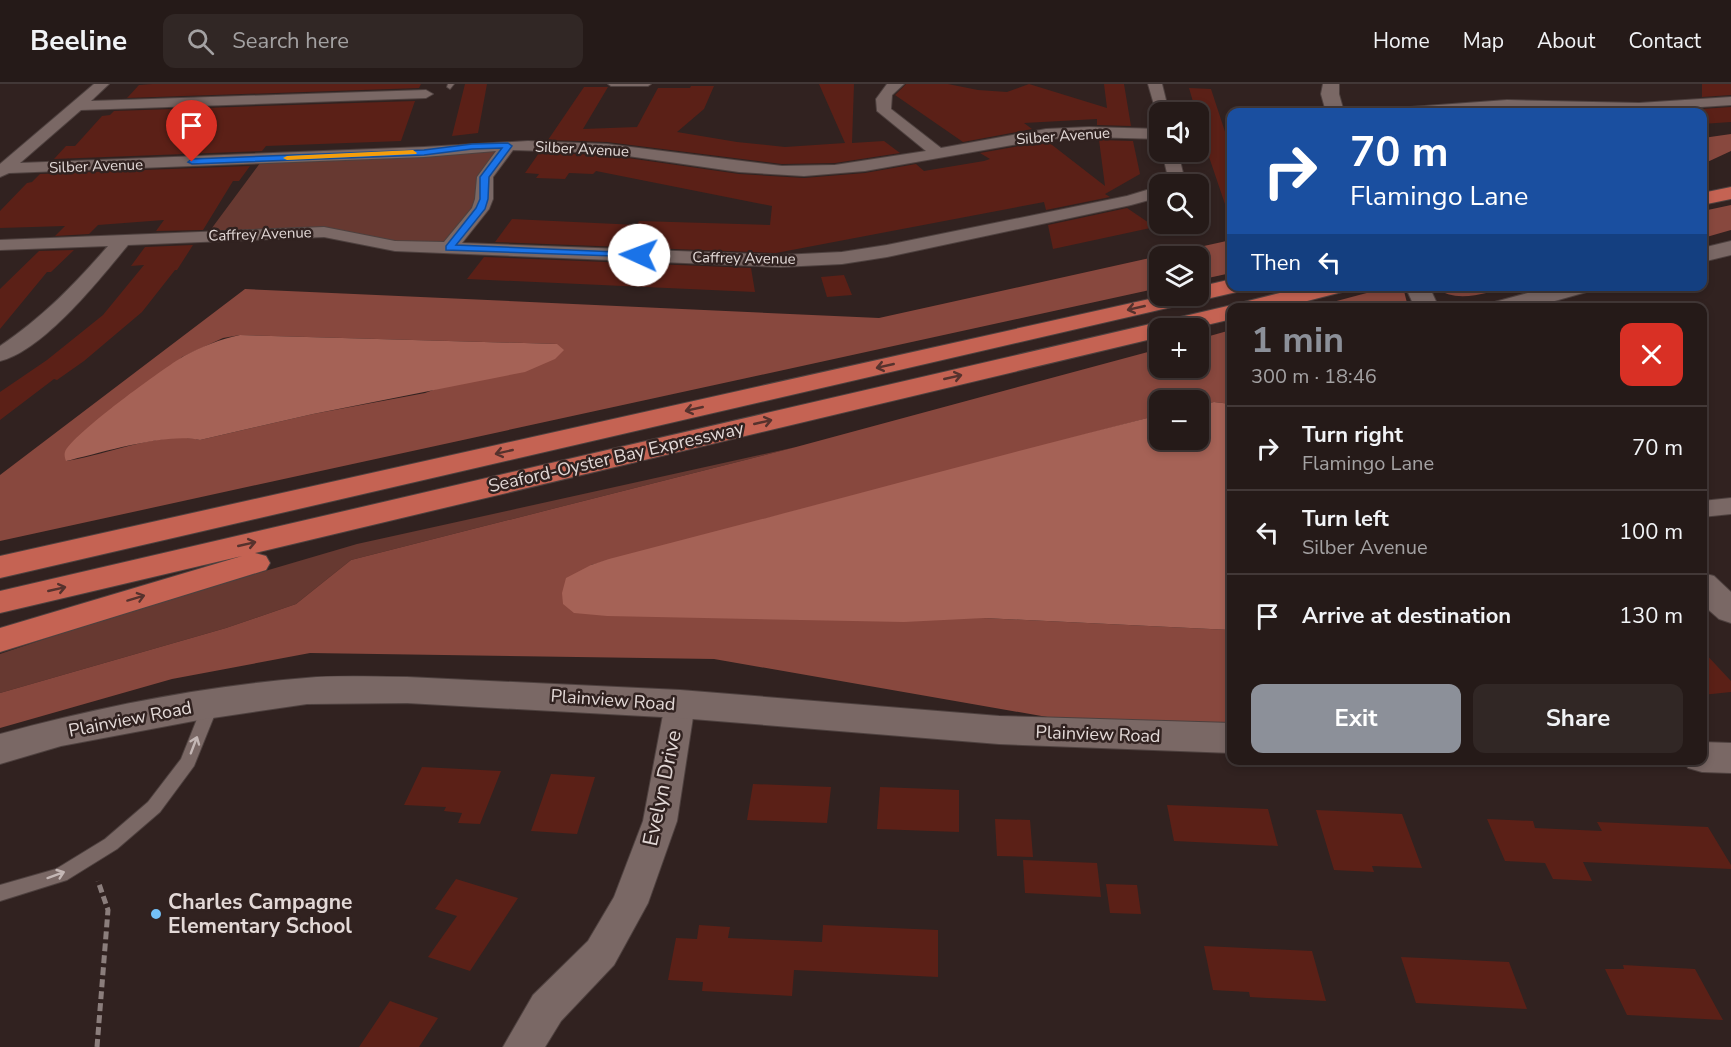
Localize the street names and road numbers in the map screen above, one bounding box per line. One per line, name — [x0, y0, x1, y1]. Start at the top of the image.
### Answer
street label: Silber Avenue — [1015, 123, 1111, 149]
street label: Silber Avenue — [534, 137, 630, 161]
street label: Silber Avenue — [49, 154, 143, 178]
street label: Caffrey Avenue — [208, 222, 312, 246]
street label: Caffrey Avenue — [692, 247, 796, 269]
street label: Seaford-Oyster Bay Expressway — [486, 416, 747, 498]
street label: Plainview Road — [550, 684, 676, 716]
street label: Plainview Road — [66, 695, 194, 743]
street label: Plainview Road — [1035, 720, 1161, 748]
street label: Evelyn Drive — [636, 727, 688, 849]

